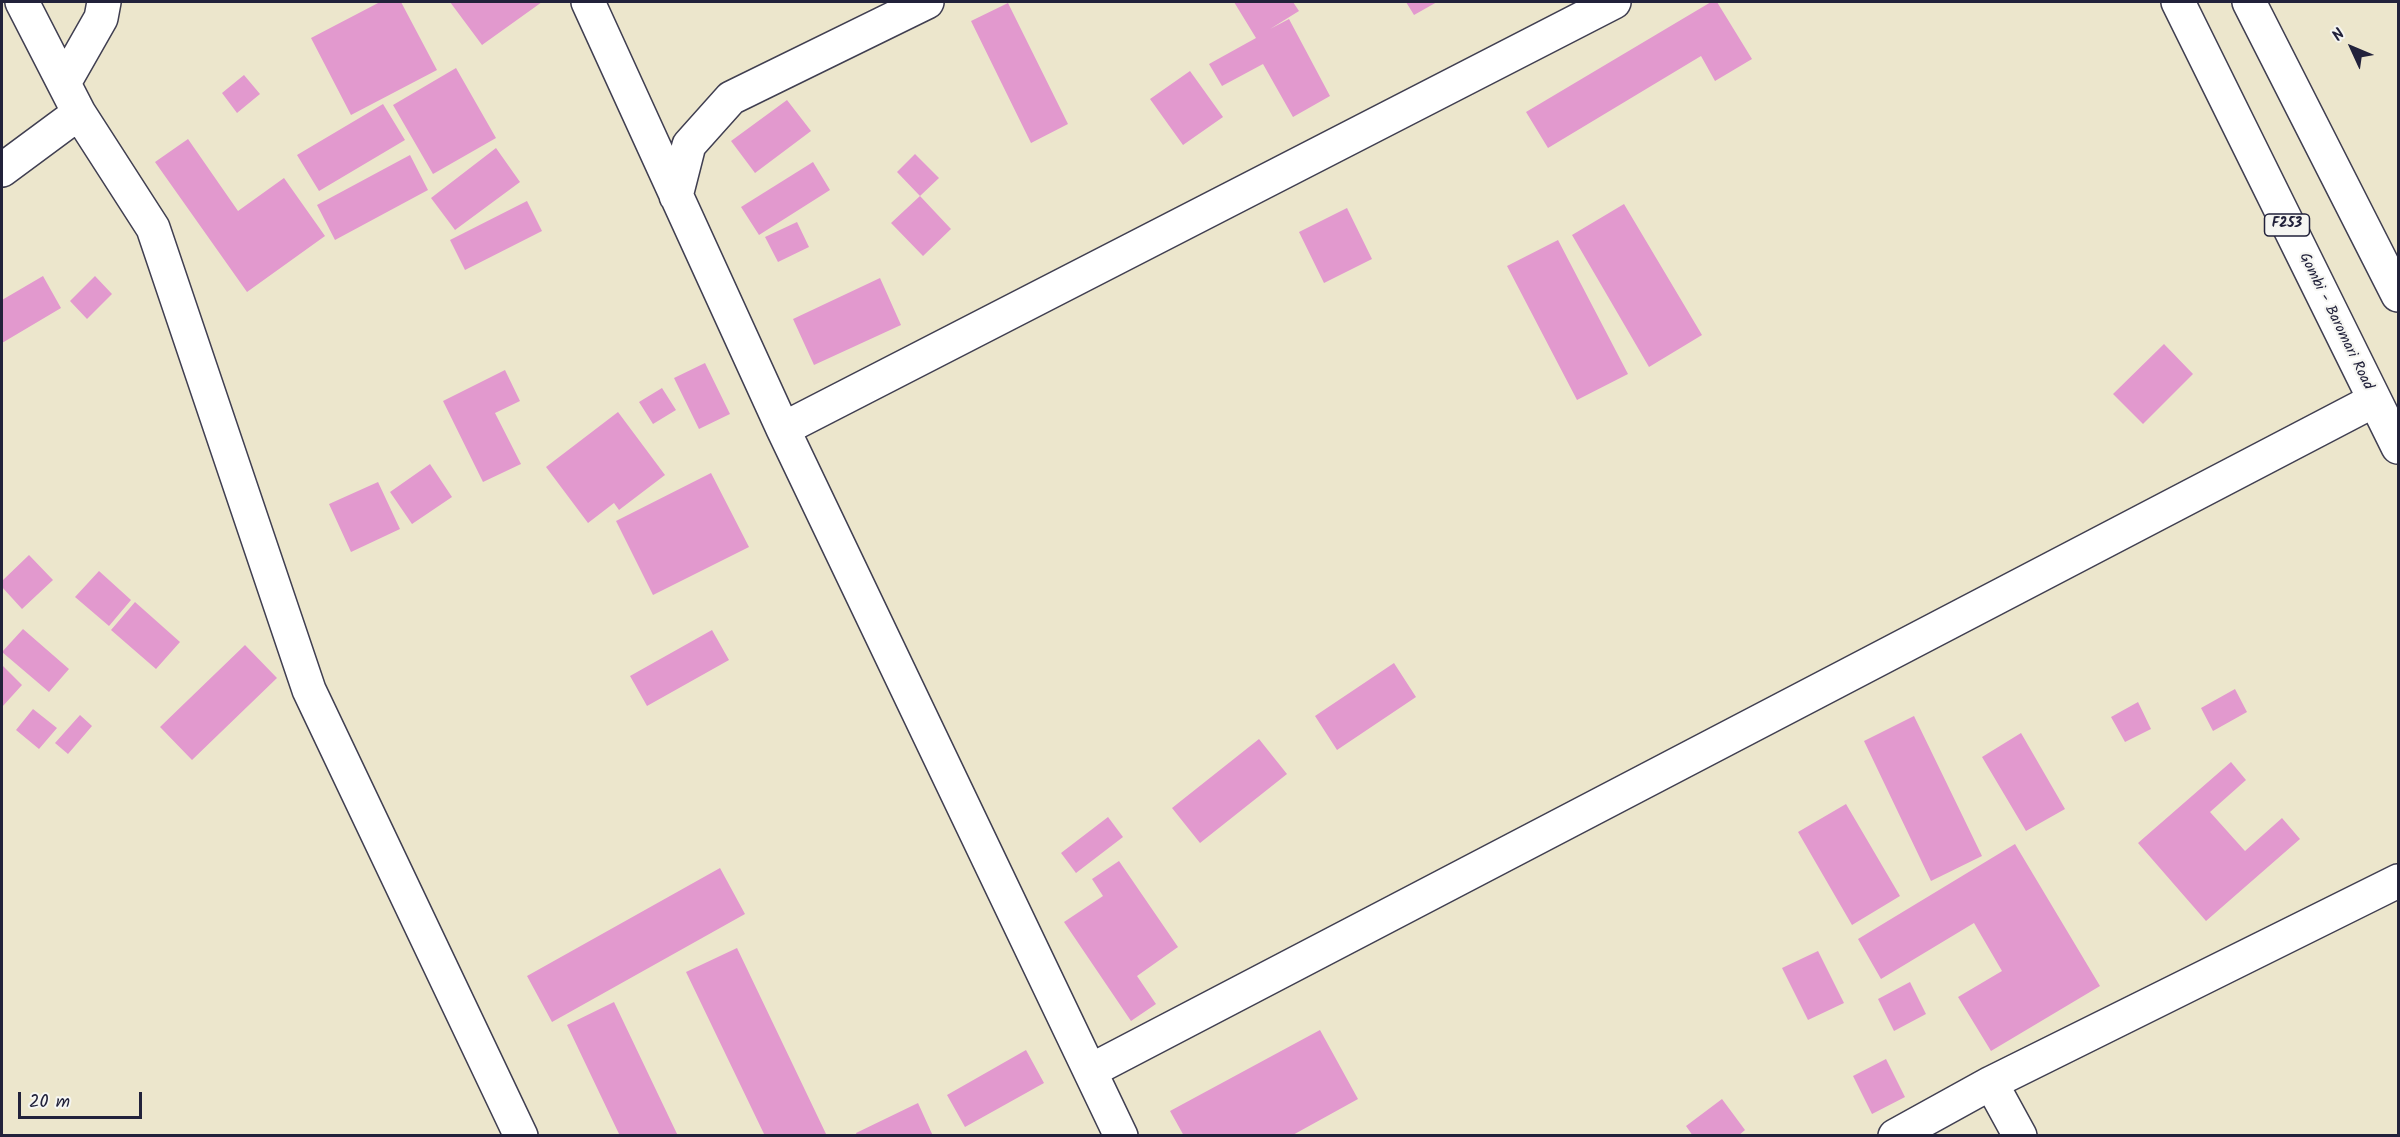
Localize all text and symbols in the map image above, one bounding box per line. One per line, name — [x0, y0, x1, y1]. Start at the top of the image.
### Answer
north arrow — [2322, 18, 2382, 78]
text: N — [2326, 23, 2351, 47]
road number: F253 — [2264, 214, 2310, 236]
street label: Gombi - Baromari Road — [2294, 251, 2376, 393]
scale bar — [21, 1080, 146, 1118]
text: 20 m — [29, 1088, 70, 1117]

